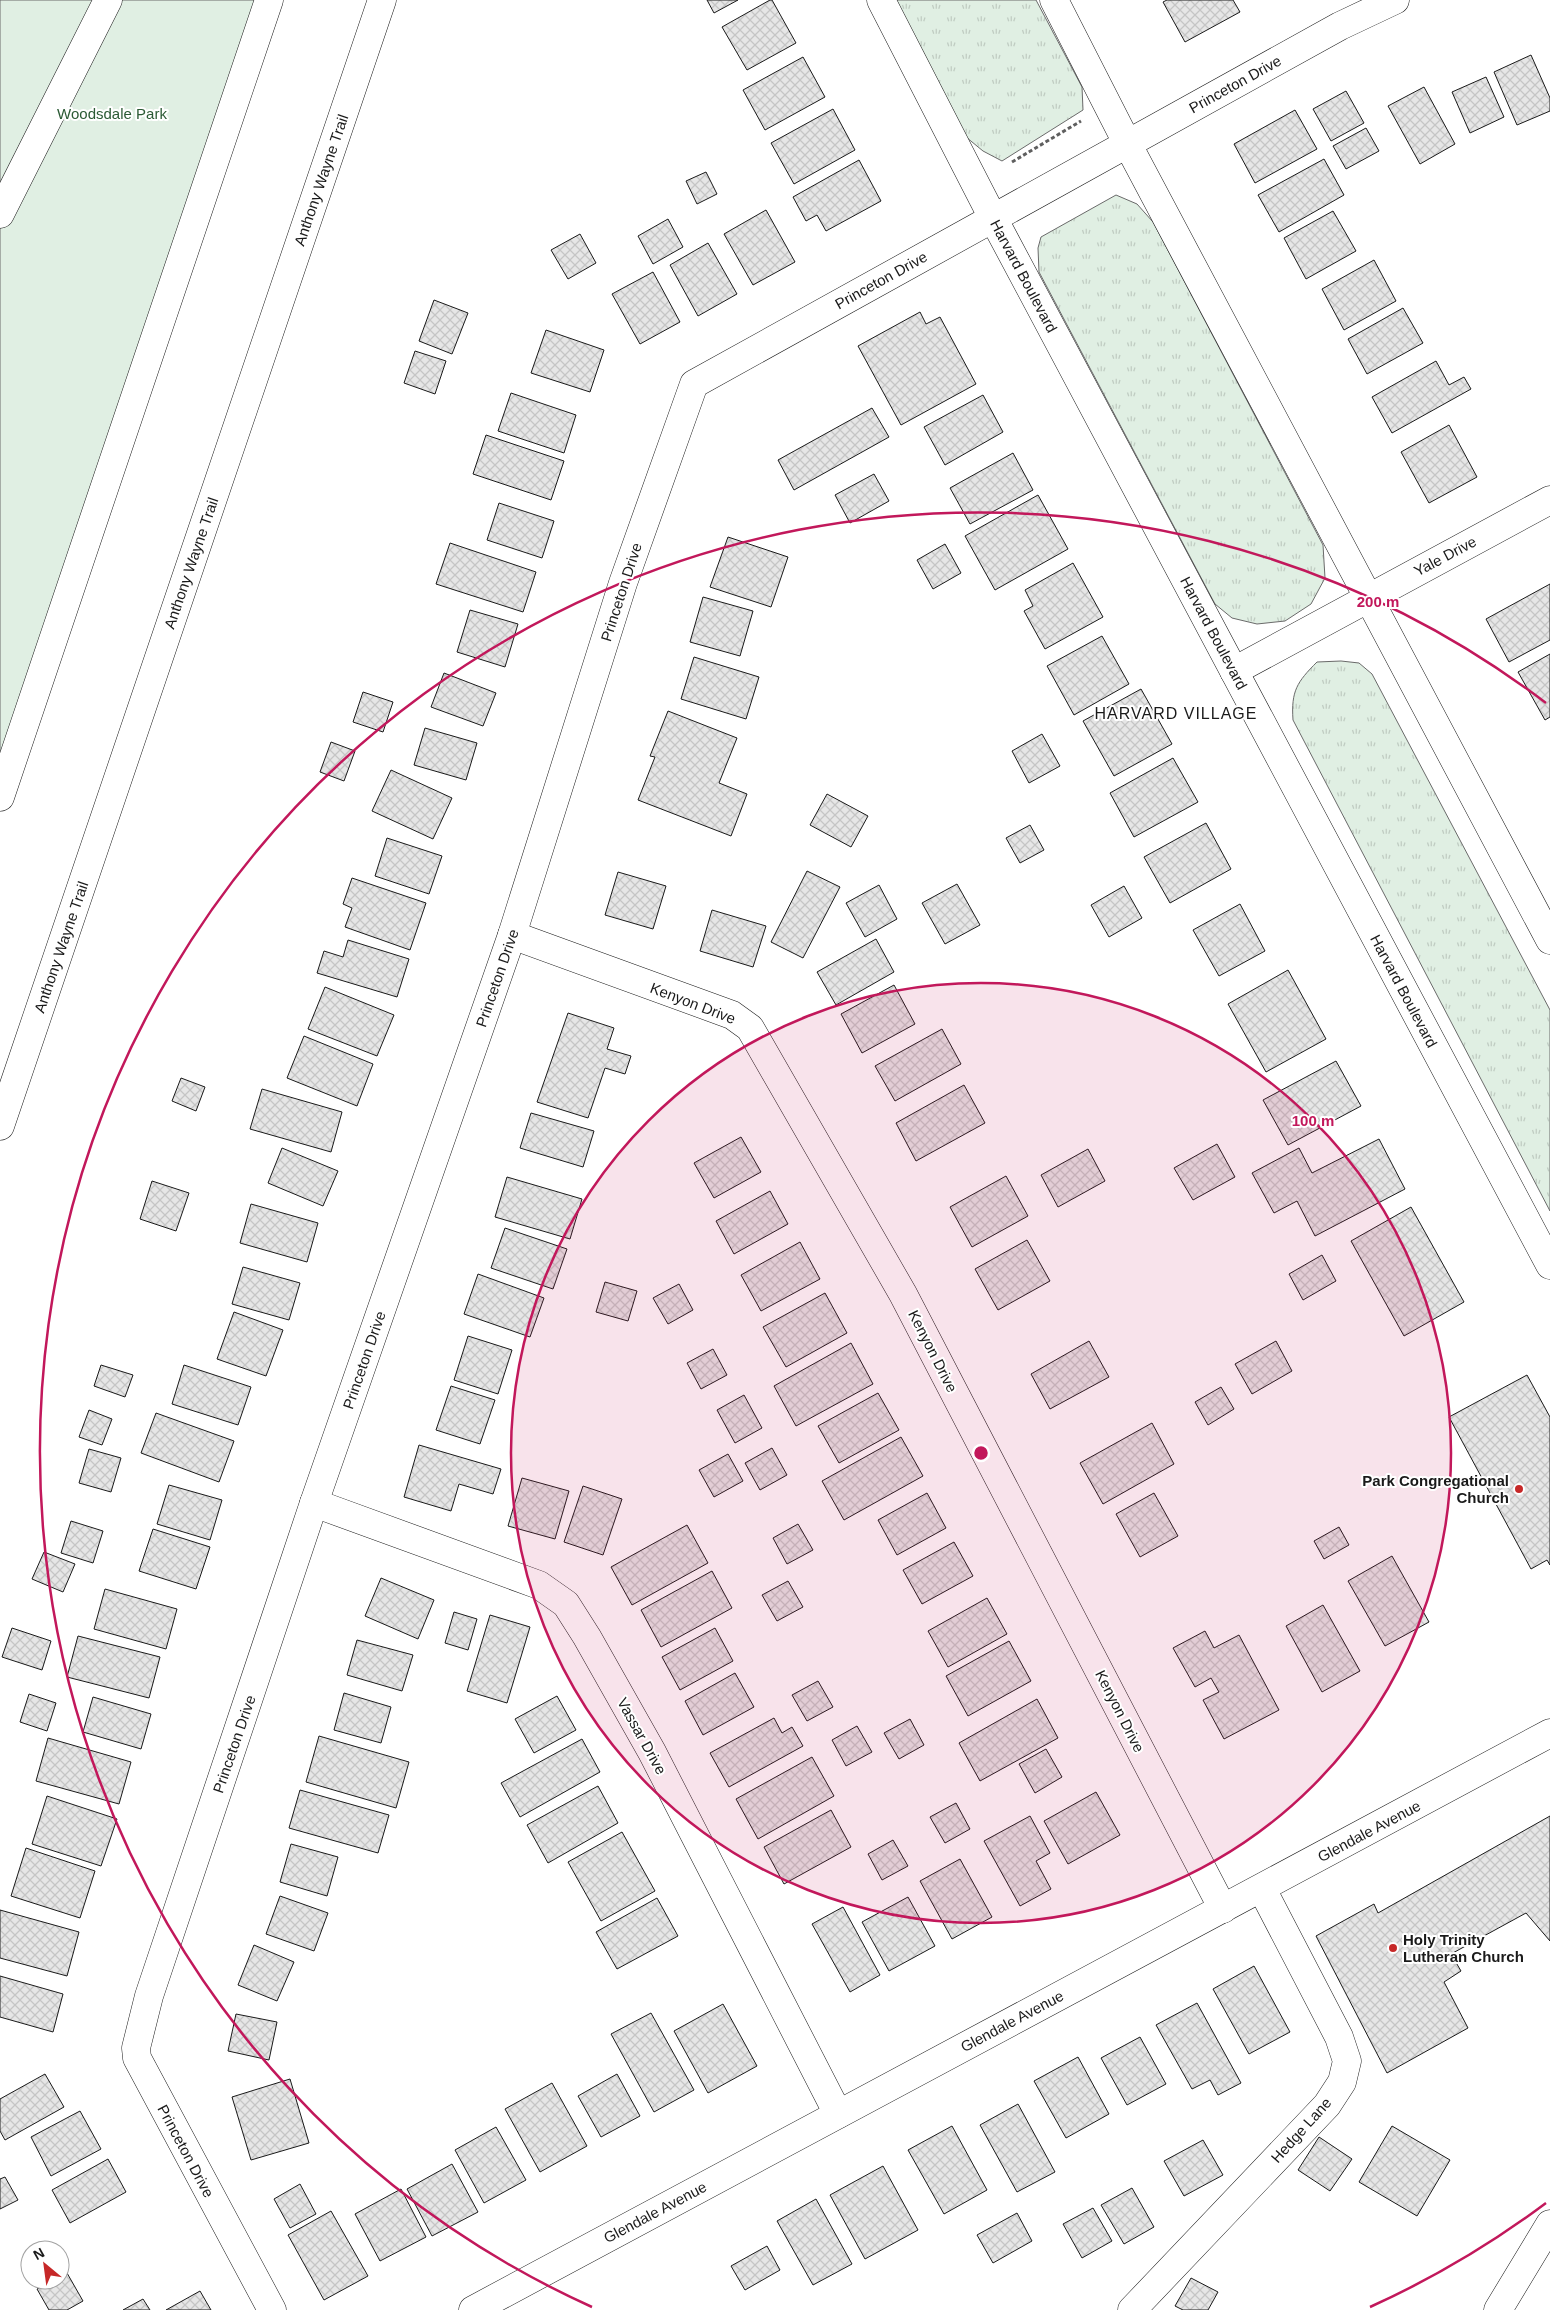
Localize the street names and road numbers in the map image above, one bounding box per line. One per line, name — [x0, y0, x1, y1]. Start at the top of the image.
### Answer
street label: Princeton Drive — [1186, 52, 1284, 116]
street label: Anthony Wayne Trail — [291, 112, 351, 248]
street label: Harvard Boulevard — [987, 217, 1061, 335]
street label: Princeton Drive — [832, 248, 930, 312]
street label: Anthony Wayne Trail — [161, 495, 221, 631]
street label: Yale Drive — [1411, 533, 1479, 579]
street label: Princeton Drive — [597, 541, 645, 643]
street label: Harvard Boulevard — [1177, 574, 1251, 692]
street label: Anthony Wayne Trail — [31, 879, 91, 1015]
street label: Princeton Drive — [472, 927, 522, 1029]
street label: Harvard Boulevard — [1367, 932, 1441, 1050]
street label: Kenyon Drive — [648, 979, 738, 1027]
street label: Kenyon Drive — [905, 1307, 961, 1395]
street label: Princeton Drive — [339, 1309, 389, 1411]
street label: Kenyon Drive — [1092, 1667, 1148, 1755]
street label: Princeton Drive — [209, 1693, 259, 1795]
street label: Vassar Drive — [614, 1695, 670, 1777]
street label: Glendale Avenue — [1315, 1797, 1423, 1865]
street label: Glendale Avenue — [958, 1987, 1066, 2055]
street label: Hedge Lane — [1267, 2094, 1335, 2166]
street label: Princeton Drive — [154, 2102, 218, 2200]
street label: Glendale Avenue — [601, 2178, 709, 2246]

